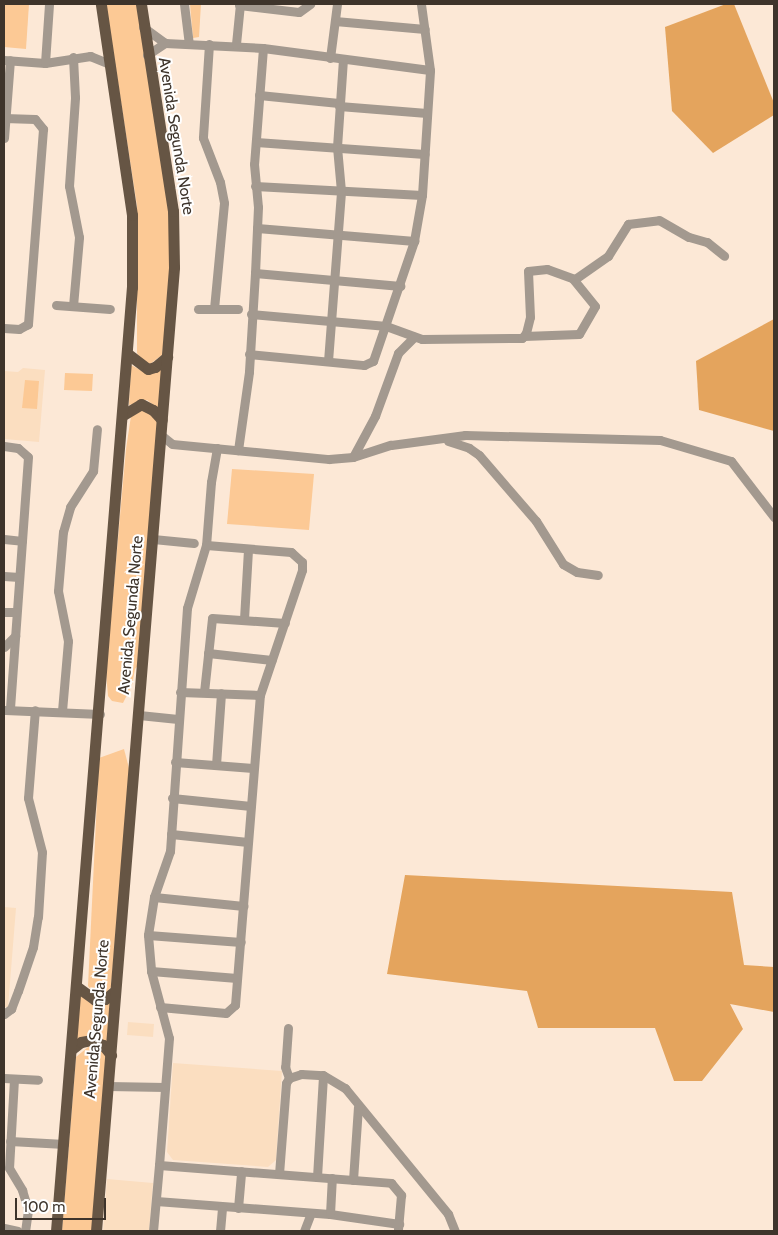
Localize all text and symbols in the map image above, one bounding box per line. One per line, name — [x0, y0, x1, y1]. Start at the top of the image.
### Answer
street label: Avenida Segunda Norte — [154, 56, 198, 216]
street label: Avenida Segunda Norte — [115, 535, 147, 695]
street label: Avenida Segunda Norte — [81, 939, 113, 1099]
scale bar — [18, 1188, 109, 1220]
text: 100 m — [23, 1198, 65, 1216]

